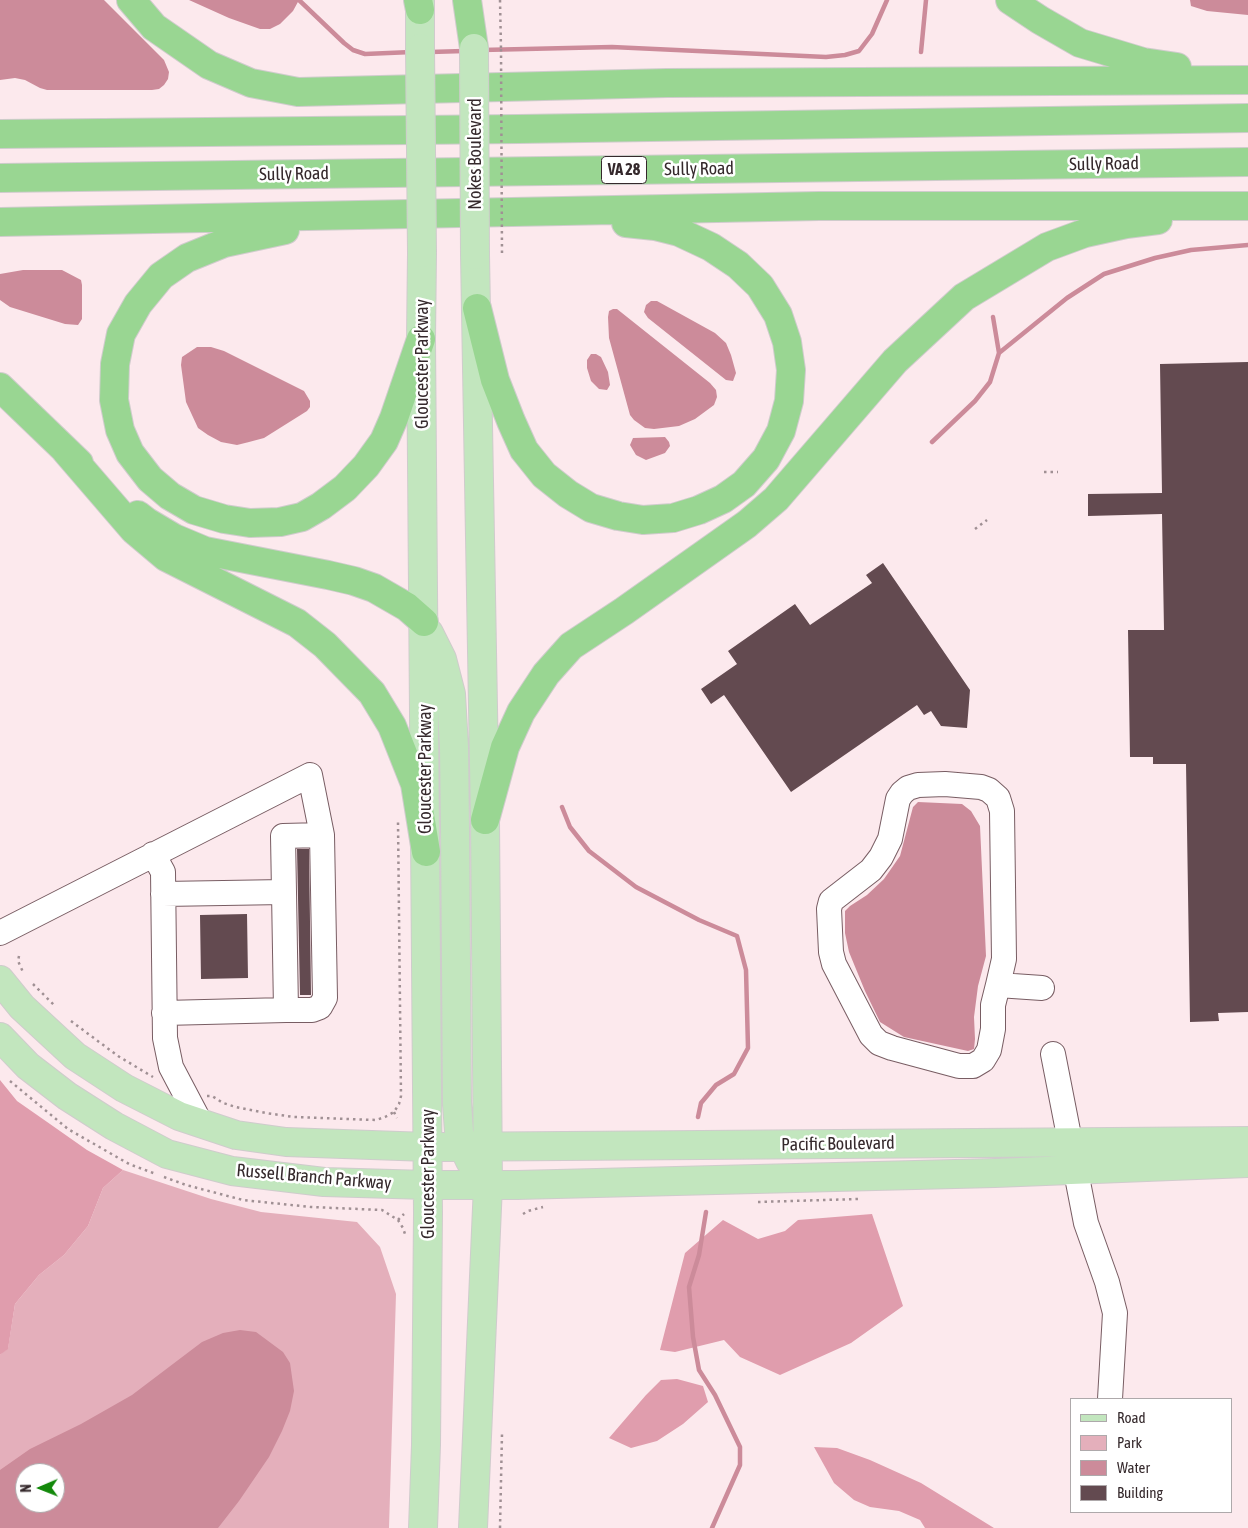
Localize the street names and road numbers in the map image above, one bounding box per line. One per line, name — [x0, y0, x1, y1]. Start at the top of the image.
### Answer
street label: Nokes Boulevard — [464, 98, 486, 210]
street label: Sully Road — [1069, 153, 1139, 175]
road number: VA 28 — [602, 156, 646, 184]
street label: Sully Road — [664, 158, 734, 180]
street label: Sully Road — [259, 163, 329, 185]
street label: Gloucester Parkway — [411, 299, 433, 429]
street label: Gloucester Parkway — [414, 704, 436, 834]
street label: Gloucester Parkway — [417, 1109, 439, 1239]
street label: Pacific Boulevard — [781, 1132, 895, 1156]
street label: Russell Branch Parkway — [236, 1159, 392, 1195]

